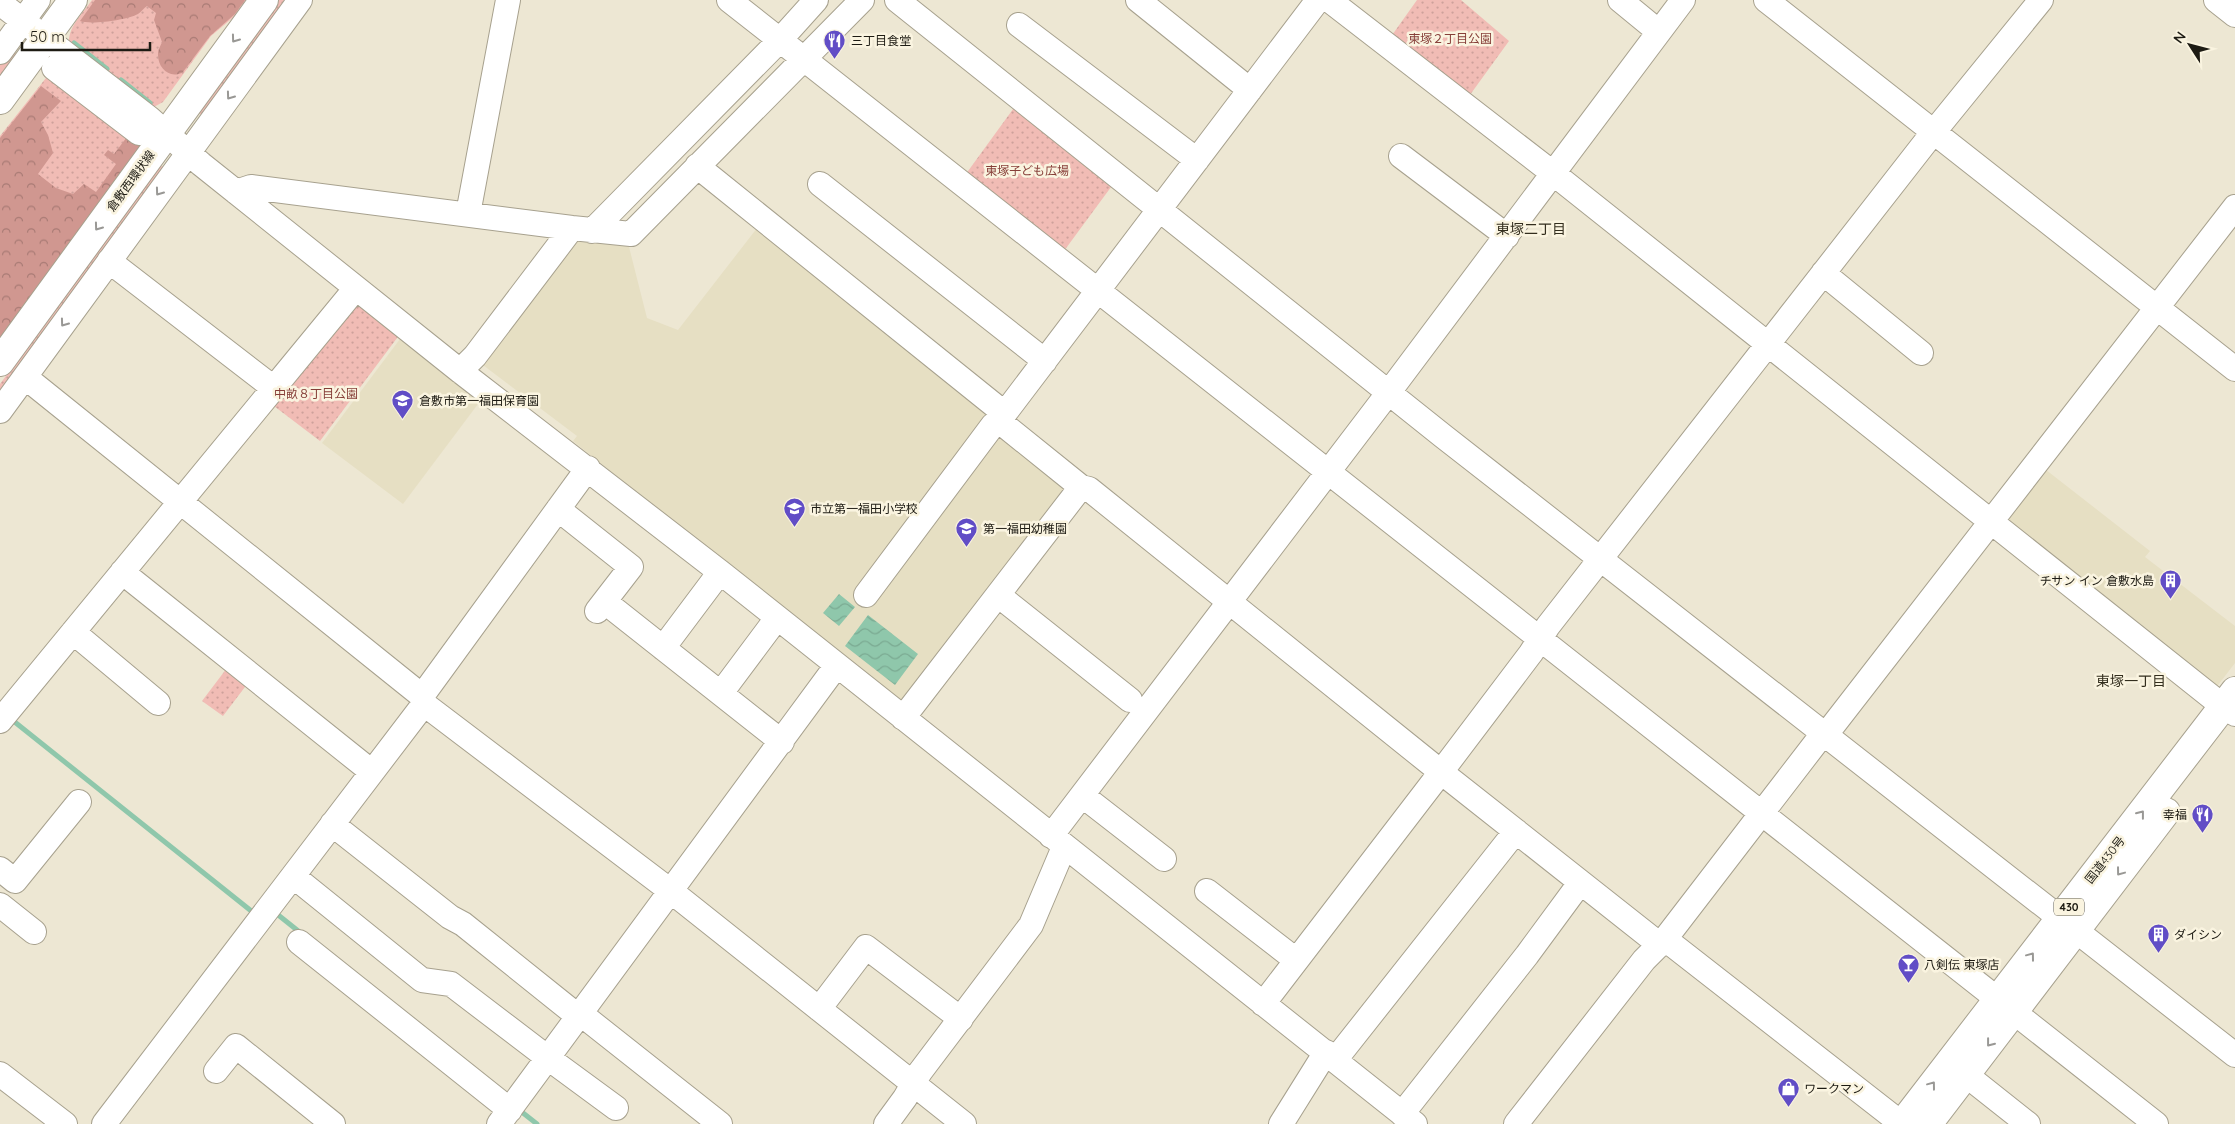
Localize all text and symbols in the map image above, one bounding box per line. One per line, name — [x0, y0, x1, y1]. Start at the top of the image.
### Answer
scale bar — [22, 20, 150, 52]
north arrow — [2165, 20, 2215, 70]
text: 50 m — [30, 27, 65, 46]
text: N — [2169, 28, 2190, 47]
restaurant icon: 三丁目食堂 — [823, 29, 847, 60]
park label: 東塚２丁目公園 — [1408, 31, 1492, 46]
one-way arrow — [232, 33, 241, 43]
place label: 三丁目食堂 — [851, 33, 911, 48]
one-way arrow — [227, 90, 236, 100]
street label: 倉敷西環状線 — [103, 147, 158, 214]
park label: 東塚子ども広場 — [985, 163, 1069, 178]
one-way arrow — [156, 186, 165, 196]
district label: 東塚二丁目 — [1496, 220, 1566, 238]
one-way arrow — [95, 221, 104, 231]
one-way arrow — [61, 318, 70, 327]
park label: 中畝８丁目公園 — [274, 386, 358, 401]
school or university icon: 倉敷市第一福田保育園 — [391, 389, 415, 420]
place label: 倉敷市第一福田保育園 — [419, 393, 539, 408]
school or university icon: 市立第一福田小学校 — [782, 497, 806, 528]
place label: 市立第一福田小学校 — [810, 501, 918, 516]
school or university icon: 第一福田幼稚園 — [955, 517, 979, 548]
place label: 第一福田幼稚園 — [983, 521, 1067, 536]
building icon: チサン イン 倉敷水島 — [2158, 569, 2182, 600]
place label: チサン イン 倉敷水島 — [2039, 573, 2154, 588]
district label: 東塚一丁目 — [2096, 672, 2166, 690]
restaurant icon: 幸福 — [2191, 803, 2215, 834]
place label: 幸福 — [2163, 807, 2187, 822]
one-way arrow — [2135, 811, 2143, 820]
street label: 国道430号 — [2082, 833, 2128, 886]
one-way arrow — [2118, 866, 2126, 875]
road number: 430 — [2054, 899, 2084, 916]
building icon: ダイシン — [2146, 923, 2170, 954]
place label: ダイシン — [2174, 927, 2222, 942]
bar icon: 八剣伝 東塚店 — [1896, 953, 1920, 984]
one-way arrow — [2025, 953, 2034, 962]
place label: 八剣伝 東塚店 — [1924, 957, 1999, 972]
one-way arrow — [1987, 1037, 1996, 1047]
shop icon: ワークマン — [1776, 1077, 1800, 1108]
place label: ワークマン — [1804, 1081, 1864, 1096]
one-way arrow — [1926, 1081, 1935, 1091]

